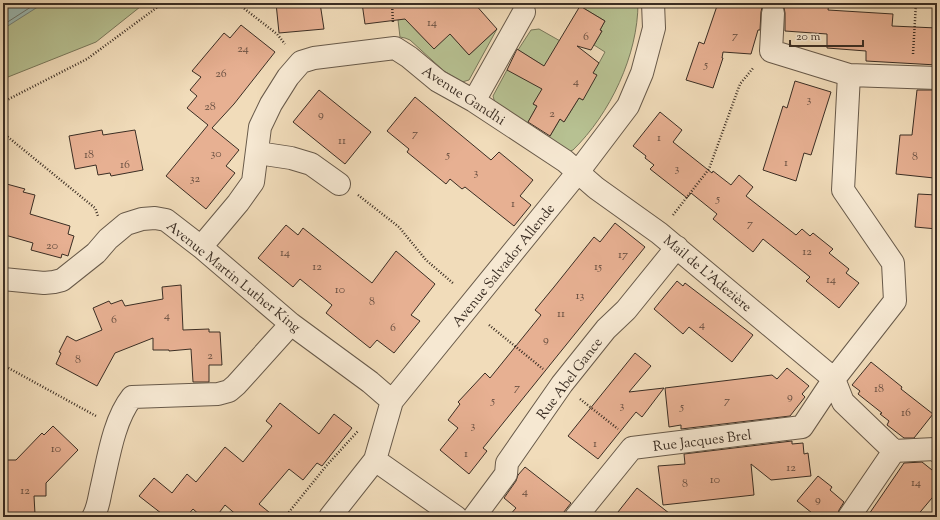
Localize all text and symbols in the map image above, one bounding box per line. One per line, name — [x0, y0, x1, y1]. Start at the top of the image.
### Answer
house number: 14 — [427, 14, 437, 32]
scale bar — [790, 22, 863, 48]
house number: 7 — [732, 27, 738, 45]
house number: 6 — [583, 28, 589, 46]
text: 20 m — [796, 28, 821, 46]
house number: 24 — [237, 40, 249, 58]
house number: 5 — [703, 56, 708, 74]
street label: Avenue Gandhi — [417, 62, 509, 131]
house number: 26 — [215, 65, 227, 83]
house number: 4 — [573, 73, 579, 91]
house number: 3 — [807, 91, 812, 109]
house number: 28 — [204, 98, 216, 116]
house number: 2 — [549, 105, 555, 123]
house number: 9 — [318, 106, 324, 124]
house number: 7 — [412, 125, 418, 143]
house number: 1 — [657, 129, 661, 147]
house number: 11 — [338, 132, 346, 150]
house number: 30 — [210, 145, 222, 163]
house number: 18 — [84, 146, 94, 164]
house number: 5 — [445, 146, 450, 164]
house number: 8 — [912, 148, 918, 166]
house number: 1 — [784, 154, 788, 172]
house number: 16 — [120, 156, 130, 174]
house number: 3 — [675, 160, 680, 178]
house number: 3 — [474, 164, 479, 182]
house number: 32 — [190, 170, 201, 188]
house number: 5 — [715, 190, 720, 208]
house number: 1 — [511, 195, 515, 213]
street label: Avenue Salvador Allende — [448, 200, 561, 332]
house number: 7 — [747, 215, 753, 233]
street label: Avenue Martin Luther King — [161, 217, 304, 338]
street label: Mail de L'Adezière — [658, 231, 755, 318]
house number: 20 — [46, 237, 58, 255]
house number: 12 — [802, 243, 812, 261]
house number: 14 — [280, 244, 290, 262]
house number: 17 — [618, 246, 628, 264]
house number: 12 — [312, 258, 322, 276]
house number: 15 — [594, 258, 602, 276]
house number: 14 — [826, 271, 836, 289]
house number: 10 — [335, 281, 345, 299]
house number: 13 — [576, 287, 585, 305]
house number: 8 — [369, 293, 375, 311]
house number: 11 — [557, 305, 565, 323]
house number: 4 — [164, 307, 170, 325]
house number: 6 — [111, 311, 117, 329]
house number: 4 — [699, 316, 705, 334]
house number: 6 — [390, 319, 396, 337]
house number: 9 — [543, 331, 549, 349]
street label: Rue Abel Gance — [533, 334, 608, 424]
house number: 2 — [207, 347, 213, 365]
house number: 8 — [75, 351, 81, 369]
house number: 7 — [514, 379, 520, 397]
house number: 18 — [874, 380, 884, 398]
house number: 9 — [787, 388, 793, 406]
house number: 5 — [490, 392, 495, 410]
house number: 7 — [724, 392, 730, 410]
house number: 3 — [620, 397, 625, 415]
house number: 5 — [679, 398, 684, 416]
house number: 16 — [901, 404, 911, 422]
house number: 3 — [471, 417, 476, 435]
street label: Rue Jacques Brel — [652, 426, 753, 458]
house number: 1 — [593, 435, 597, 453]
house number: 10 — [51, 440, 61, 458]
house number: 1 — [464, 445, 468, 463]
house number: 12 — [786, 459, 796, 477]
house number: 10 — [710, 471, 720, 489]
house number: 14 — [911, 474, 921, 492]
house number: 8 — [682, 475, 688, 493]
house number: 12 — [20, 482, 30, 500]
house number: 4 — [522, 483, 528, 501]
house number: 9 — [815, 491, 821, 509]

